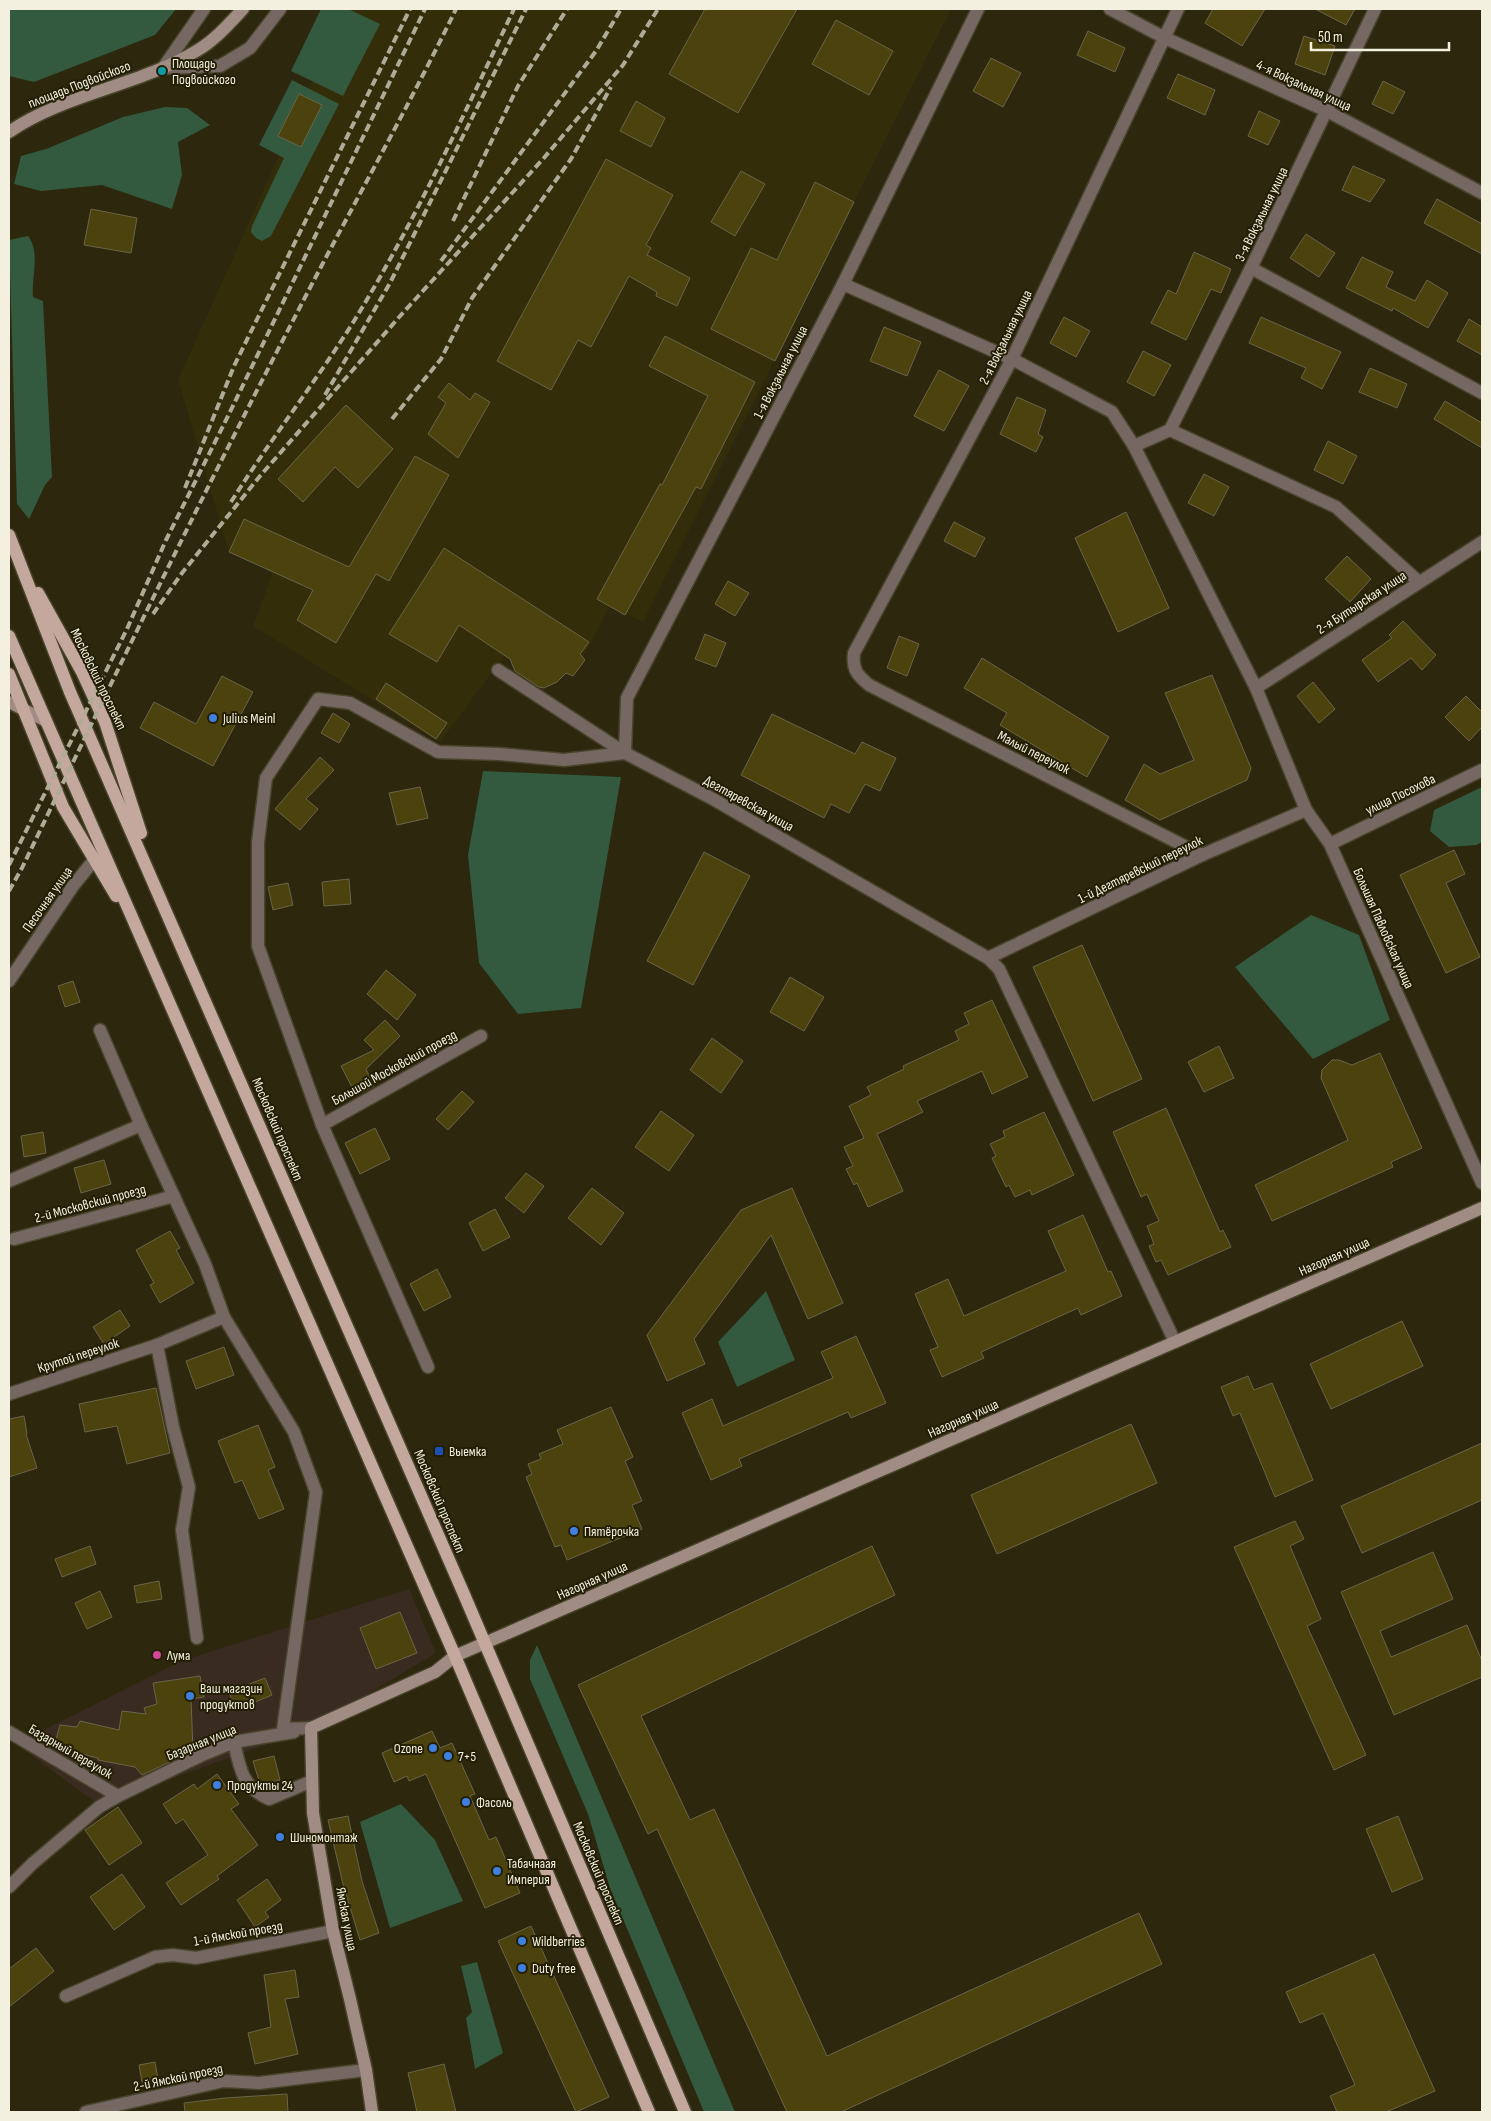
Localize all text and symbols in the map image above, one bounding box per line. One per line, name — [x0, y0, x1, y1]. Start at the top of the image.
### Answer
scale bar — [1311, 20, 1448, 52]
text: 50 m — [1318, 28, 1343, 47]
place label: Площадь Подвойского — [172, 55, 236, 88]
street label: 4-я Вокзальная улица — [1254, 56, 1354, 115]
street label: площадь Подвойского — [26, 57, 133, 112]
marker: Площадь Подвойского — [156, 65, 168, 77]
street label: 3-я Вокзальная улица — [1231, 164, 1292, 264]
street label: 2-я Вокзальная улица — [975, 287, 1036, 387]
street label: 1-я Вокзальная улица — [750, 323, 811, 422]
street label: 2-я Бутырская улица — [1313, 567, 1410, 638]
street label: Московский проспект — [67, 626, 130, 733]
place label: Julius Meinl — [222, 710, 275, 727]
marker: Julius Meinl — [207, 712, 219, 724]
street label: Малый переулок — [995, 727, 1073, 778]
street label: улица Посохова — [1362, 770, 1438, 819]
street label: Дегтяревская улица — [701, 772, 797, 835]
street label: 1-й Дегтяревский переулок — [1075, 832, 1206, 907]
street label: Песочная улица — [19, 863, 76, 935]
street label: Большая Павловская улица — [1349, 865, 1418, 991]
street label: Большой Московский проезд — [329, 1026, 460, 1109]
street label: Московский проспект — [248, 1075, 307, 1183]
street label: 2-й Московский проезд — [33, 1180, 148, 1226]
street label: Нагорная улица — [1296, 1233, 1372, 1280]
street label: Крутой переулок — [35, 1334, 122, 1377]
street label: Нагорная улица — [925, 1395, 1001, 1442]
place label: Выемка — [449, 1443, 486, 1460]
marker: Выемка — [433, 1445, 445, 1457]
street label: Московский проспект — [410, 1447, 469, 1555]
place label: Пятёрочка — [584, 1523, 639, 1540]
marker: Пятёрочка — [568, 1525, 580, 1537]
street label: Нагорная улица — [554, 1557, 630, 1604]
place label: Лума — [166, 1647, 190, 1664]
marker: Лума — [151, 1649, 163, 1661]
place label: Ваш магазин продуктов — [200, 1680, 262, 1713]
marker: Ваш магазин продуктов — [184, 1690, 196, 1702]
street label: Базарный переулок — [26, 1721, 116, 1783]
street label: Базарная улица — [164, 1721, 239, 1764]
place label: Ozone — [394, 1740, 423, 1757]
marker: Ozone — [427, 1742, 439, 1754]
place label: 7+5 — [458, 1748, 476, 1765]
marker: 7+5 — [442, 1750, 454, 1762]
place label: Продукты 24 — [227, 1777, 293, 1794]
marker: Продукты 24 — [211, 1779, 223, 1791]
place label: Фасоль — [476, 1794, 512, 1811]
marker: Фасоль — [460, 1796, 472, 1808]
street label: Московский проспект — [569, 1819, 628, 1927]
place label: Шиномонтаж — [290, 1829, 358, 1846]
marker: Шиномонтаж — [274, 1831, 286, 1843]
place label: Табачнаая Империя — [507, 1855, 556, 1888]
marker: Табачнаая Империя — [491, 1865, 503, 1877]
street label: Ямская улица — [332, 1886, 361, 1952]
street label: 1-й Ямской проезд — [192, 1917, 284, 1950]
place label: Wildberries — [532, 1933, 585, 1950]
marker: Wildberries — [516, 1935, 528, 1947]
place label: Duty free — [532, 1960, 576, 1977]
marker: Duty free — [516, 1962, 528, 1974]
street label: 2-й Ямской проезд — [132, 2060, 224, 2095]

